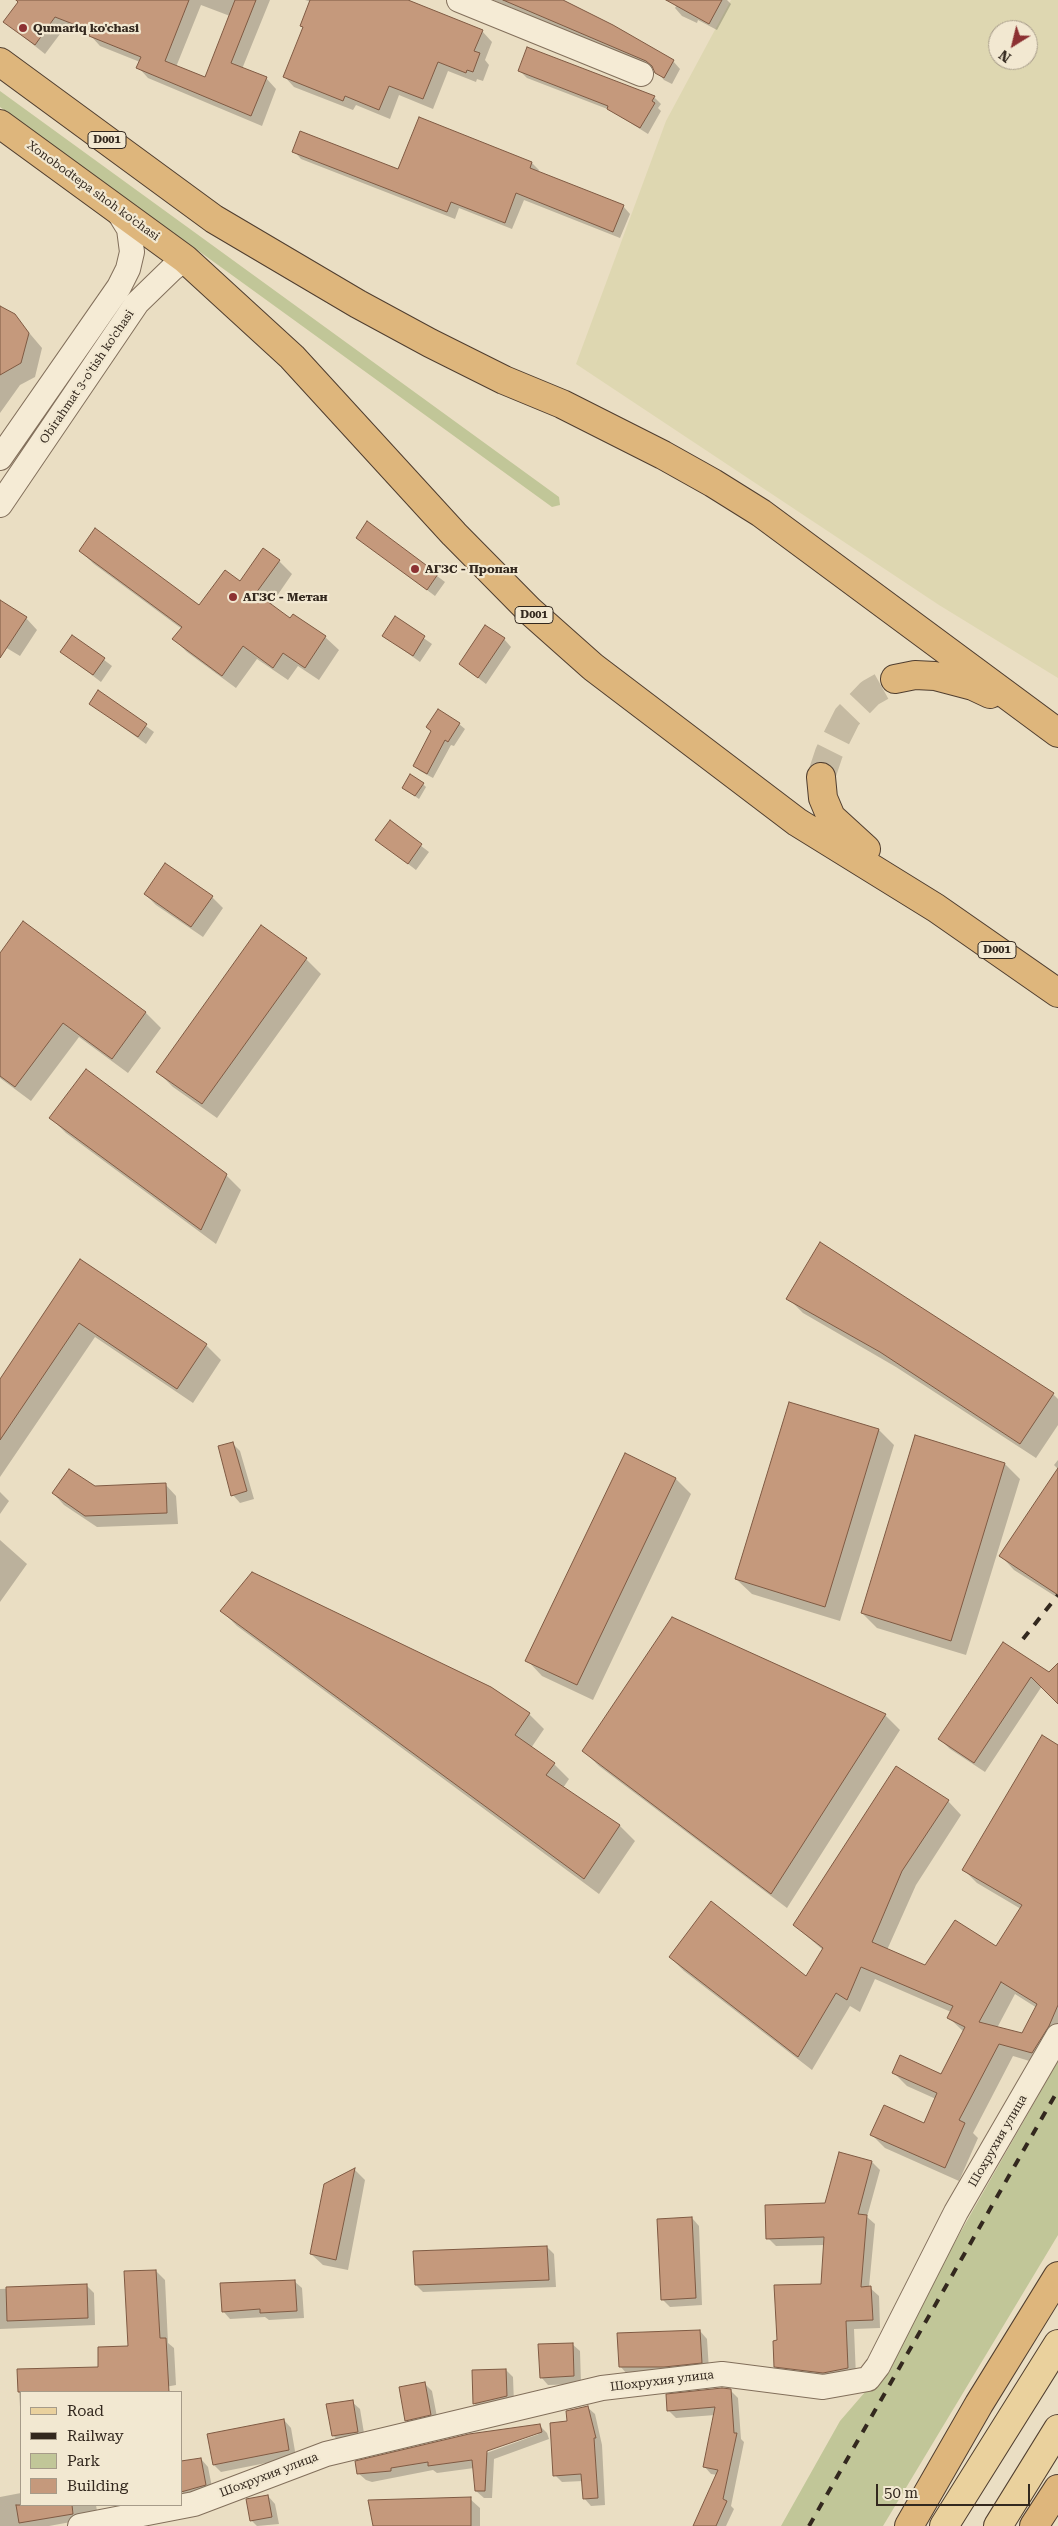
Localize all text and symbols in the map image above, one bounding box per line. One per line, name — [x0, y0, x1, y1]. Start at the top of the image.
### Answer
north arrow — [988, 20, 1038, 70]
place label: Qumariq ko'chasi — [33, 21, 139, 35]
marker: Qumariq ko'chasi — [17, 22, 29, 34]
text: N — [996, 47, 1014, 66]
road number: D001 — [88, 132, 126, 148]
street label: Xonobodtepa shoh ko'chasi — [24, 138, 162, 244]
street label: Obirahmat 3-o'tish ko'chasi — [37, 307, 137, 447]
place label: АГЗС - Пропан — [425, 562, 518, 576]
marker: АГЗС - Пропан — [409, 563, 421, 575]
place label: АГЗС - Метан — [243, 590, 328, 604]
marker: АГЗС - Метан — [227, 591, 239, 603]
road number: D001 — [515, 606, 553, 624]
road number: D001 — [978, 942, 1016, 958]
street label: Шохрухия улица — [966, 2092, 1030, 2190]
street label: Шохрухия улица — [609, 2368, 715, 2394]
legend — [20, 2391, 182, 2506]
text: Road — [67, 2402, 104, 2420]
text: Railway — [67, 2427, 124, 2445]
street label: Шохрухия улица — [218, 2450, 320, 2500]
text: Park — [67, 2452, 100, 2470]
scale bar — [878, 2474, 1032, 2506]
text: Building — [67, 2477, 128, 2495]
text: 50 m — [884, 2484, 918, 2502]

